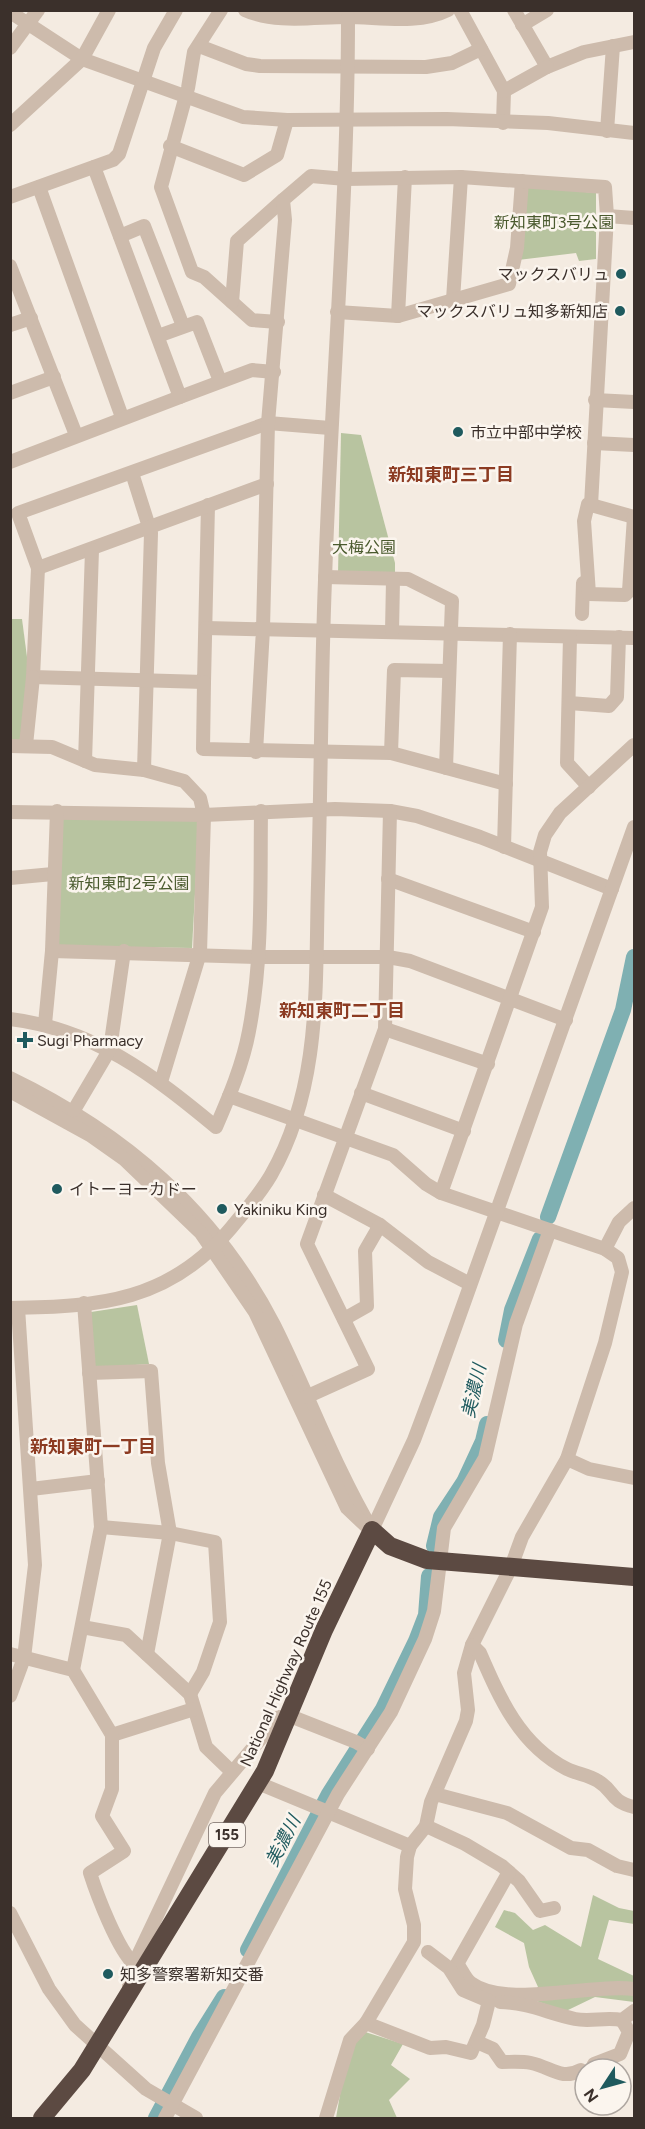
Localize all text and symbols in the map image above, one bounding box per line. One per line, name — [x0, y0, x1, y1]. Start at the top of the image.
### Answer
park label: 新知東町3号公園 — [494, 213, 614, 232]
place label: マックスバリュ — [497, 265, 609, 284]
marker: マックスバリュ — [614, 267, 628, 281]
place label: マックスバリュ知多新知店 — [416, 302, 608, 321]
marker: マックスバリュ知多新知店 — [613, 304, 627, 318]
place label: 市立中部中学校 — [470, 423, 582, 442]
marker: 市立中部中学校 — [451, 425, 465, 439]
district label: 新知東町三丁目 — [388, 464, 514, 486]
park label: 大梅公園 — [332, 538, 396, 557]
park label: 新知東町2号公園 — [69, 874, 189, 893]
district label: 新知東町二丁目 — [279, 1000, 405, 1022]
place label: Sugi Pharmacy — [37, 1031, 144, 1050]
marker: Sugi Pharmacy — [18, 1033, 32, 1047]
place label: イトーヨーカドー — [69, 1180, 197, 1199]
marker: イトーヨーカドー — [50, 1182, 64, 1196]
place label: Yakiniku King — [234, 1200, 327, 1219]
marker: Yakiniku King — [215, 1202, 229, 1216]
water label: 美濃川 — [457, 1360, 491, 1420]
district label: 新知東町一丁目 — [30, 1436, 156, 1458]
street label: National Highway Route 155 — [236, 1577, 336, 1769]
water label: 美濃川 — [261, 1810, 306, 1870]
road number: 155 — [209, 1823, 245, 1847]
place label: 知多警察署新知交番 — [120, 1965, 264, 1984]
marker: 知多警察署新知交番 — [101, 1967, 115, 1981]
north arrow — [573, 2057, 633, 2117]
text: N — [580, 2085, 603, 2106]

